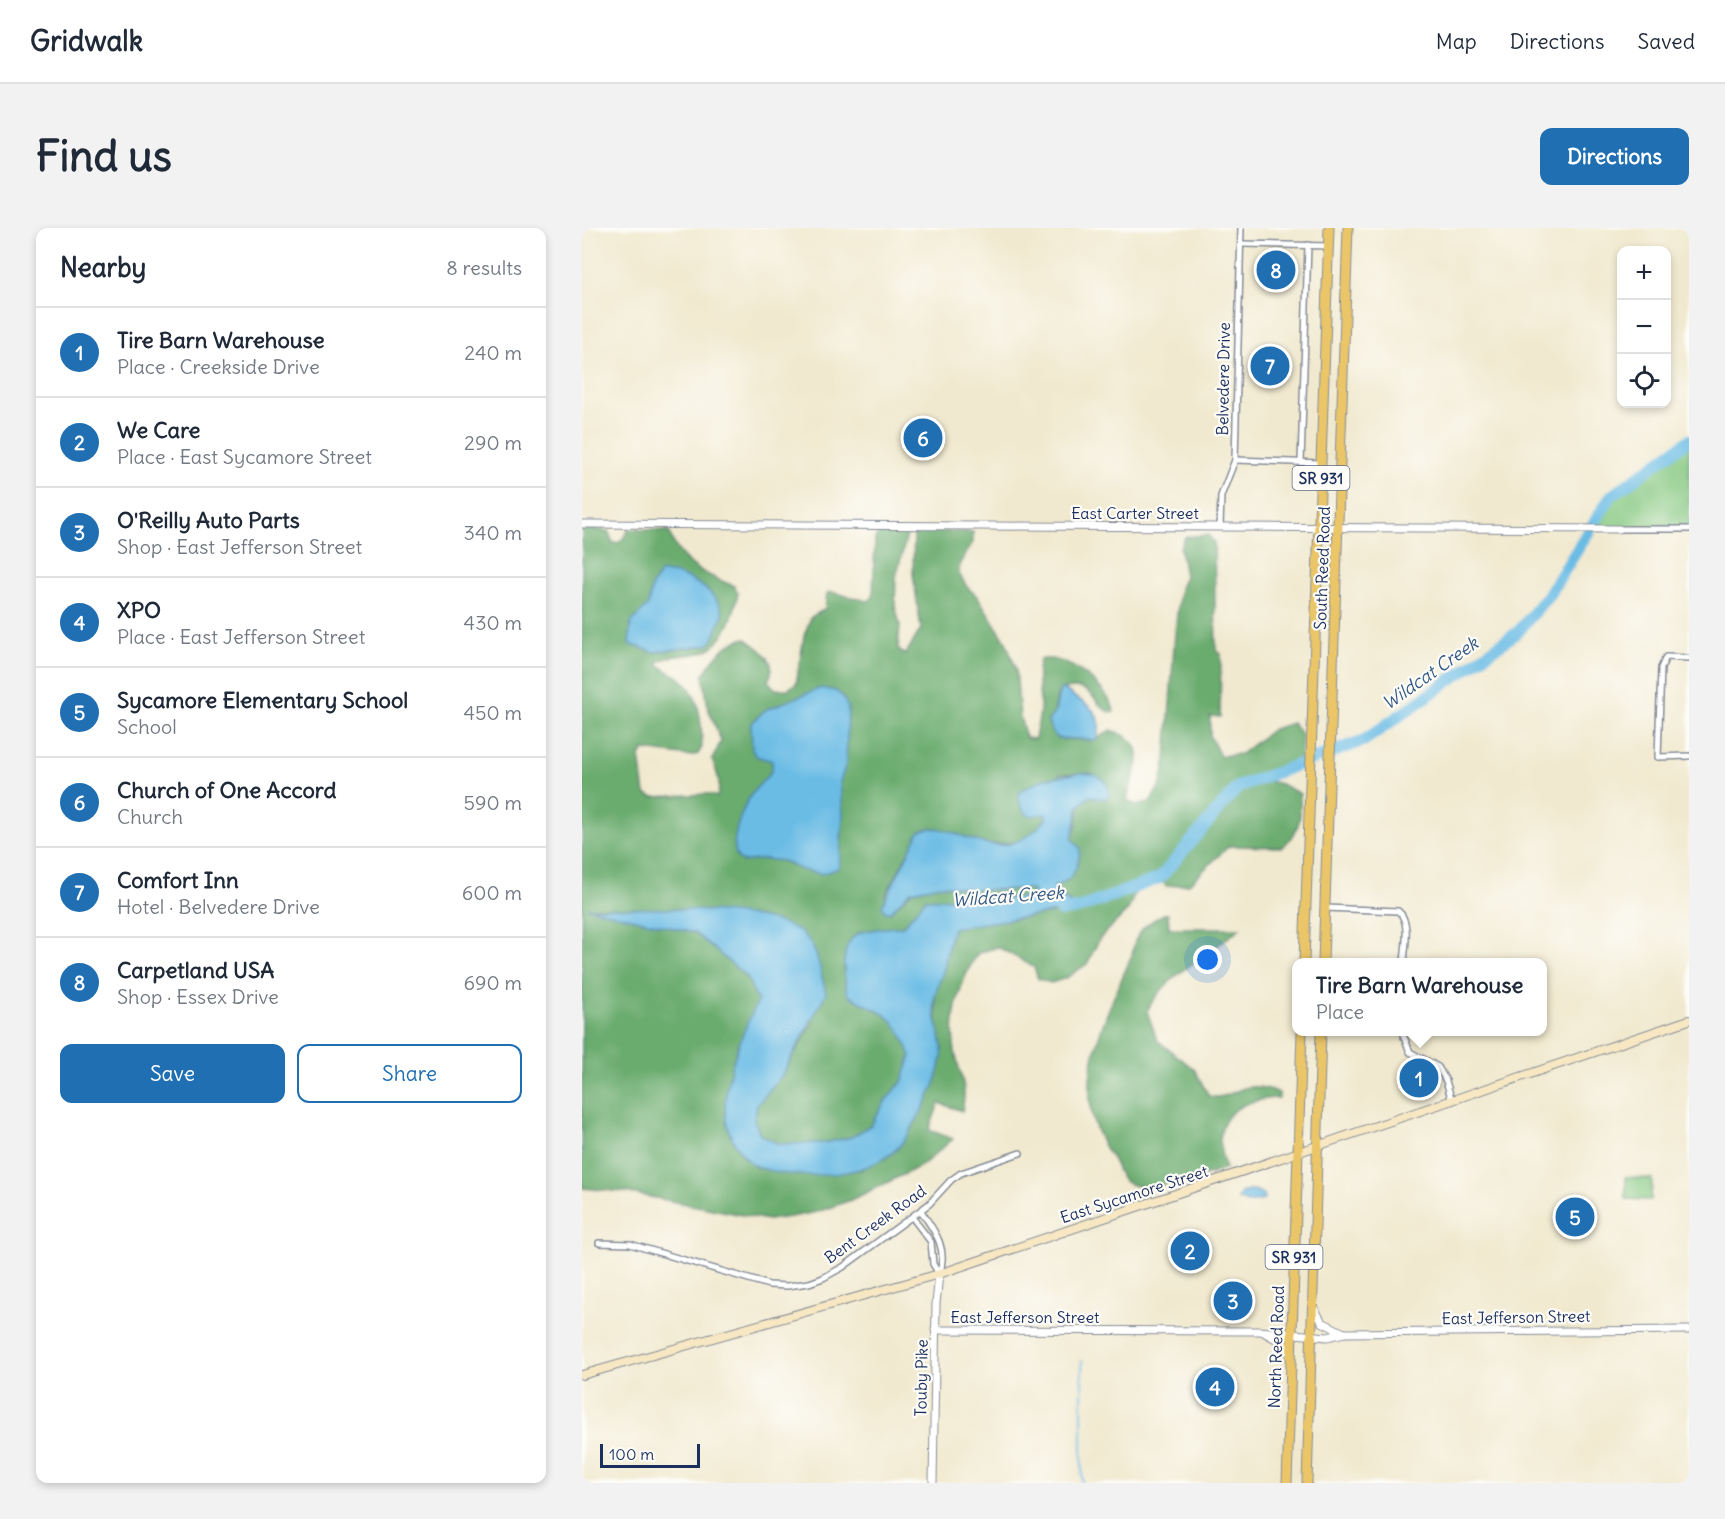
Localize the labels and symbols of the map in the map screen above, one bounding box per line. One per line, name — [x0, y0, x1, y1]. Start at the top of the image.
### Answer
pin: 8 — [1256, 248, 1296, 292]
street label: Belvedere Drive — [1212, 322, 1234, 436]
pin: 7 — [1250, 344, 1290, 388]
pin: 6 — [904, 416, 942, 460]
road number: SR 931 — [1292, 466, 1350, 490]
street label: East Carter Street — [1071, 503, 1199, 523]
street label: South Reed Road — [1310, 506, 1334, 630]
water label: Wildcat Creek — [1378, 630, 1484, 714]
water label: Wildcat Creek — [951, 881, 1066, 911]
your location — [1193, 945, 1222, 974]
pin: 1 — [1400, 1056, 1438, 1100]
street label: East Sycamore Street — [1058, 1160, 1211, 1227]
street label: Bent Creek Road — [820, 1180, 930, 1268]
pin: 5 — [1556, 1194, 1594, 1240]
pin: 2 — [1170, 1228, 1210, 1274]
road number: SR 931 — [1266, 1245, 1322, 1269]
pin: 3 — [1214, 1278, 1252, 1324]
street label: North Reed Road — [1264, 1285, 1288, 1409]
street label: East Jefferson Street — [1441, 1306, 1591, 1328]
street label: East Jefferson Street — [951, 1307, 1100, 1327]
street label: Touby Pike — [910, 1339, 932, 1417]
pin: 4 — [1196, 1364, 1234, 1410]
scale bar — [600, 1441, 700, 1468]

